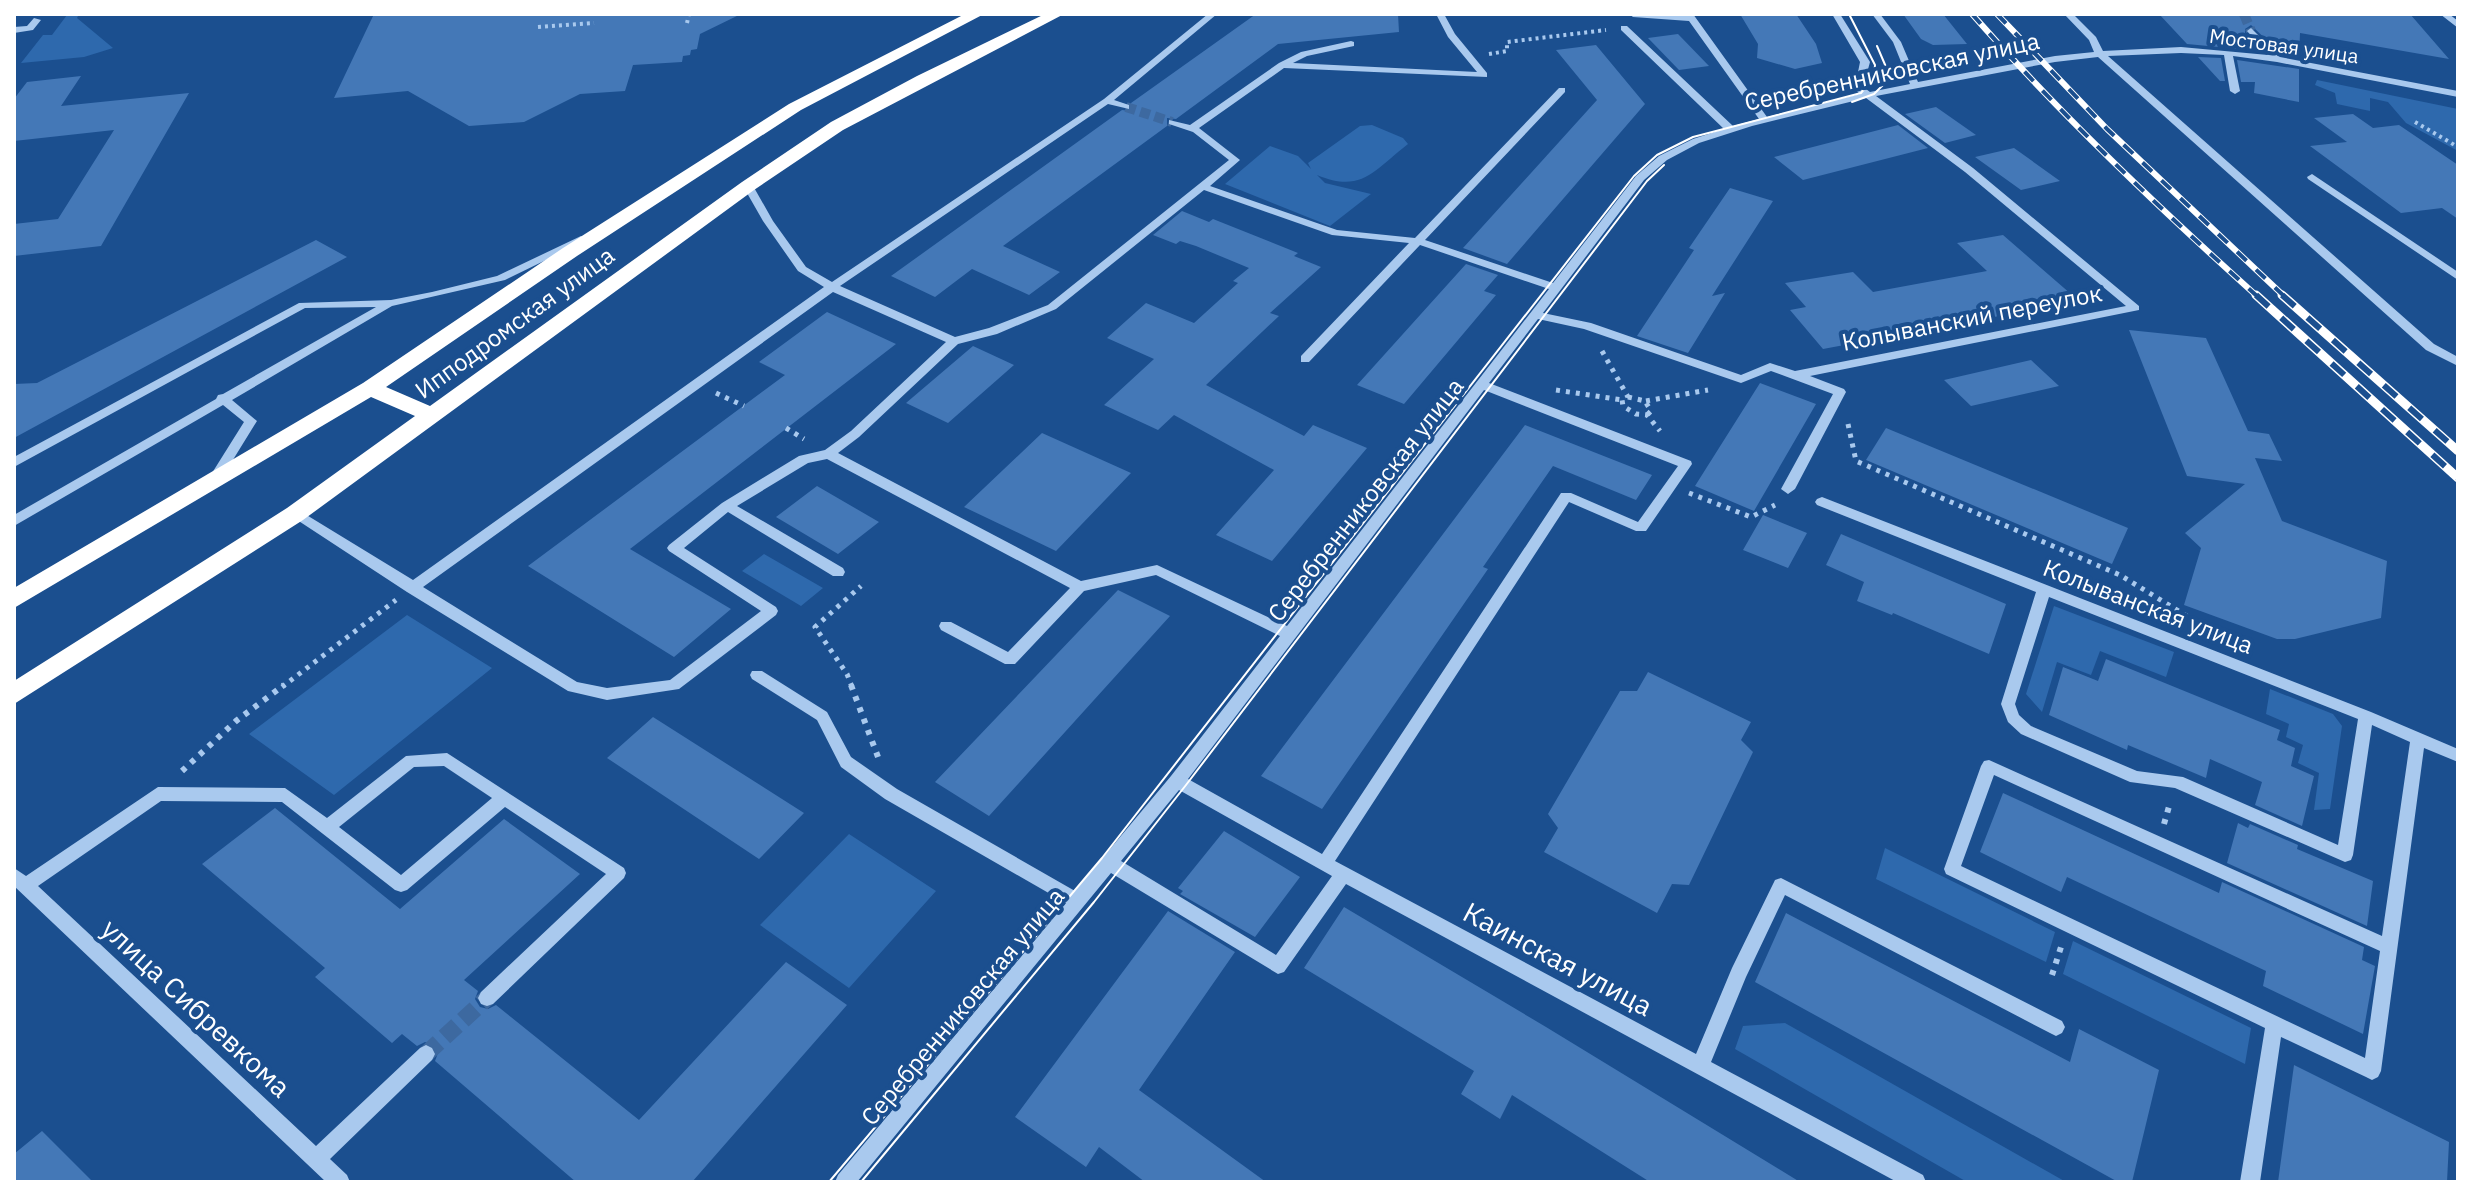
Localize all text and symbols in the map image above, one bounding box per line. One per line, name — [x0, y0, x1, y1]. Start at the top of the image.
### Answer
street label: Мостовая улица — [2208, 22, 2361, 69]
street label: Серебренниковская улица — [1741, 24, 2042, 118]
street label: Ипподромская улица — [408, 239, 621, 405]
street label: Колыванский переулок — [1839, 276, 2105, 358]
street label: Серебренниковская улица — [1260, 371, 1471, 628]
street label: Колыванская улица — [2039, 551, 2258, 661]
street label: Серебренниковская улица — [853, 881, 1071, 1132]
street label: Каинская улица — [1457, 893, 1659, 1024]
street label: улица Сибревкома — [94, 910, 299, 1105]

